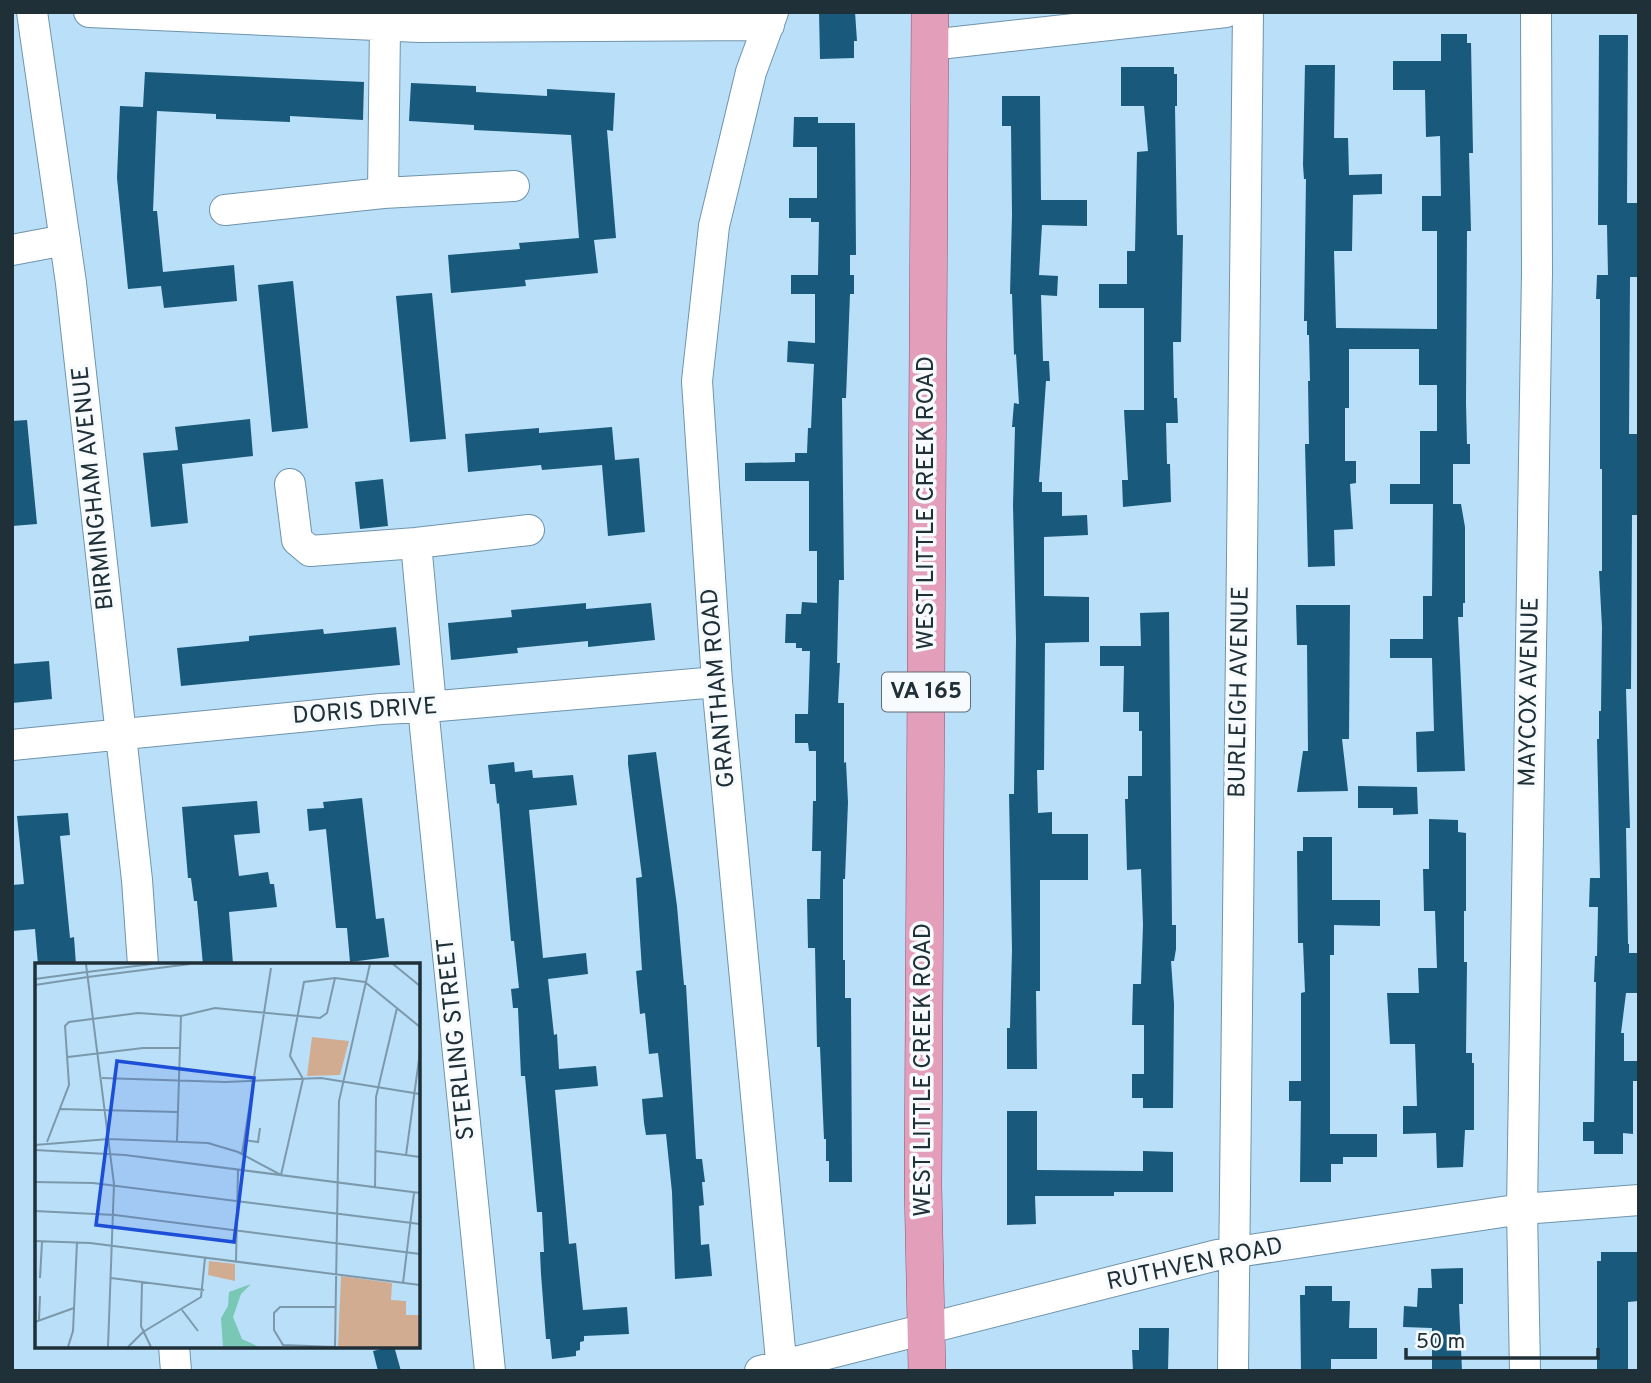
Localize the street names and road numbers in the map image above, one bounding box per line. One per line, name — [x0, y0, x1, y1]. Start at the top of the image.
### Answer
street label: WEST LITTLE CREEK ROAD — [912, 356, 942, 650]
street label: BIRMINGHAM AVENUE — [66, 364, 122, 612]
street label: BURLEIGH AVENUE — [1223, 586, 1257, 798]
street label: GRANTHAM ROAD — [695, 587, 743, 789]
street label: MAYCOX AVENUE — [1513, 597, 1547, 787]
road number: VA 165 — [882, 672, 970, 712]
street label: DORIS DRIVE — [292, 692, 438, 732]
street label: WEST LITTLE CREEK ROAD — [909, 923, 939, 1217]
street label: STERLING STREET — [431, 936, 483, 1142]
street label: RUTHVEN ROAD — [1104, 1232, 1286, 1298]

